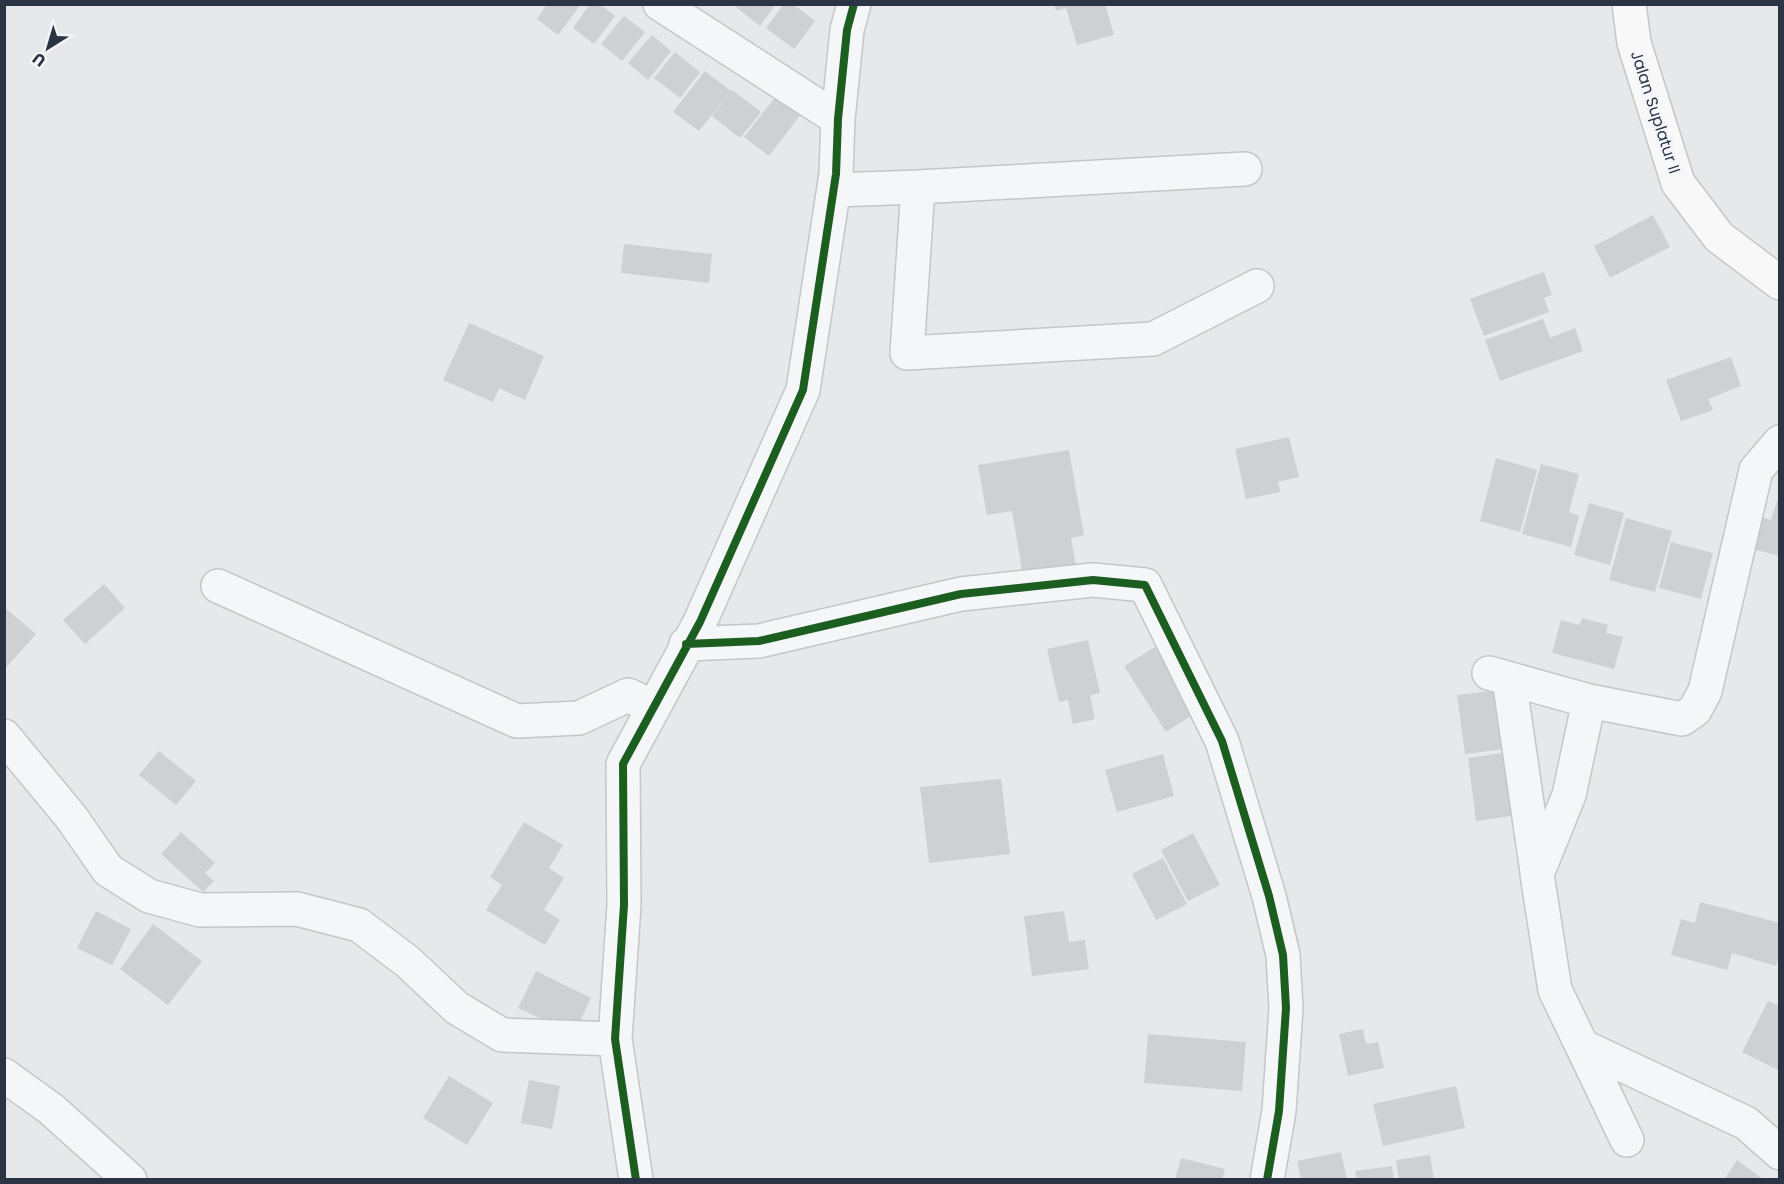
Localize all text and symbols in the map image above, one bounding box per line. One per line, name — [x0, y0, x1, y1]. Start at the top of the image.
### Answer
north arrow — [18, 18, 78, 78]
text: U — [28, 47, 51, 72]
street label: Jalan Suplatur II — [1625, 48, 1686, 177]

